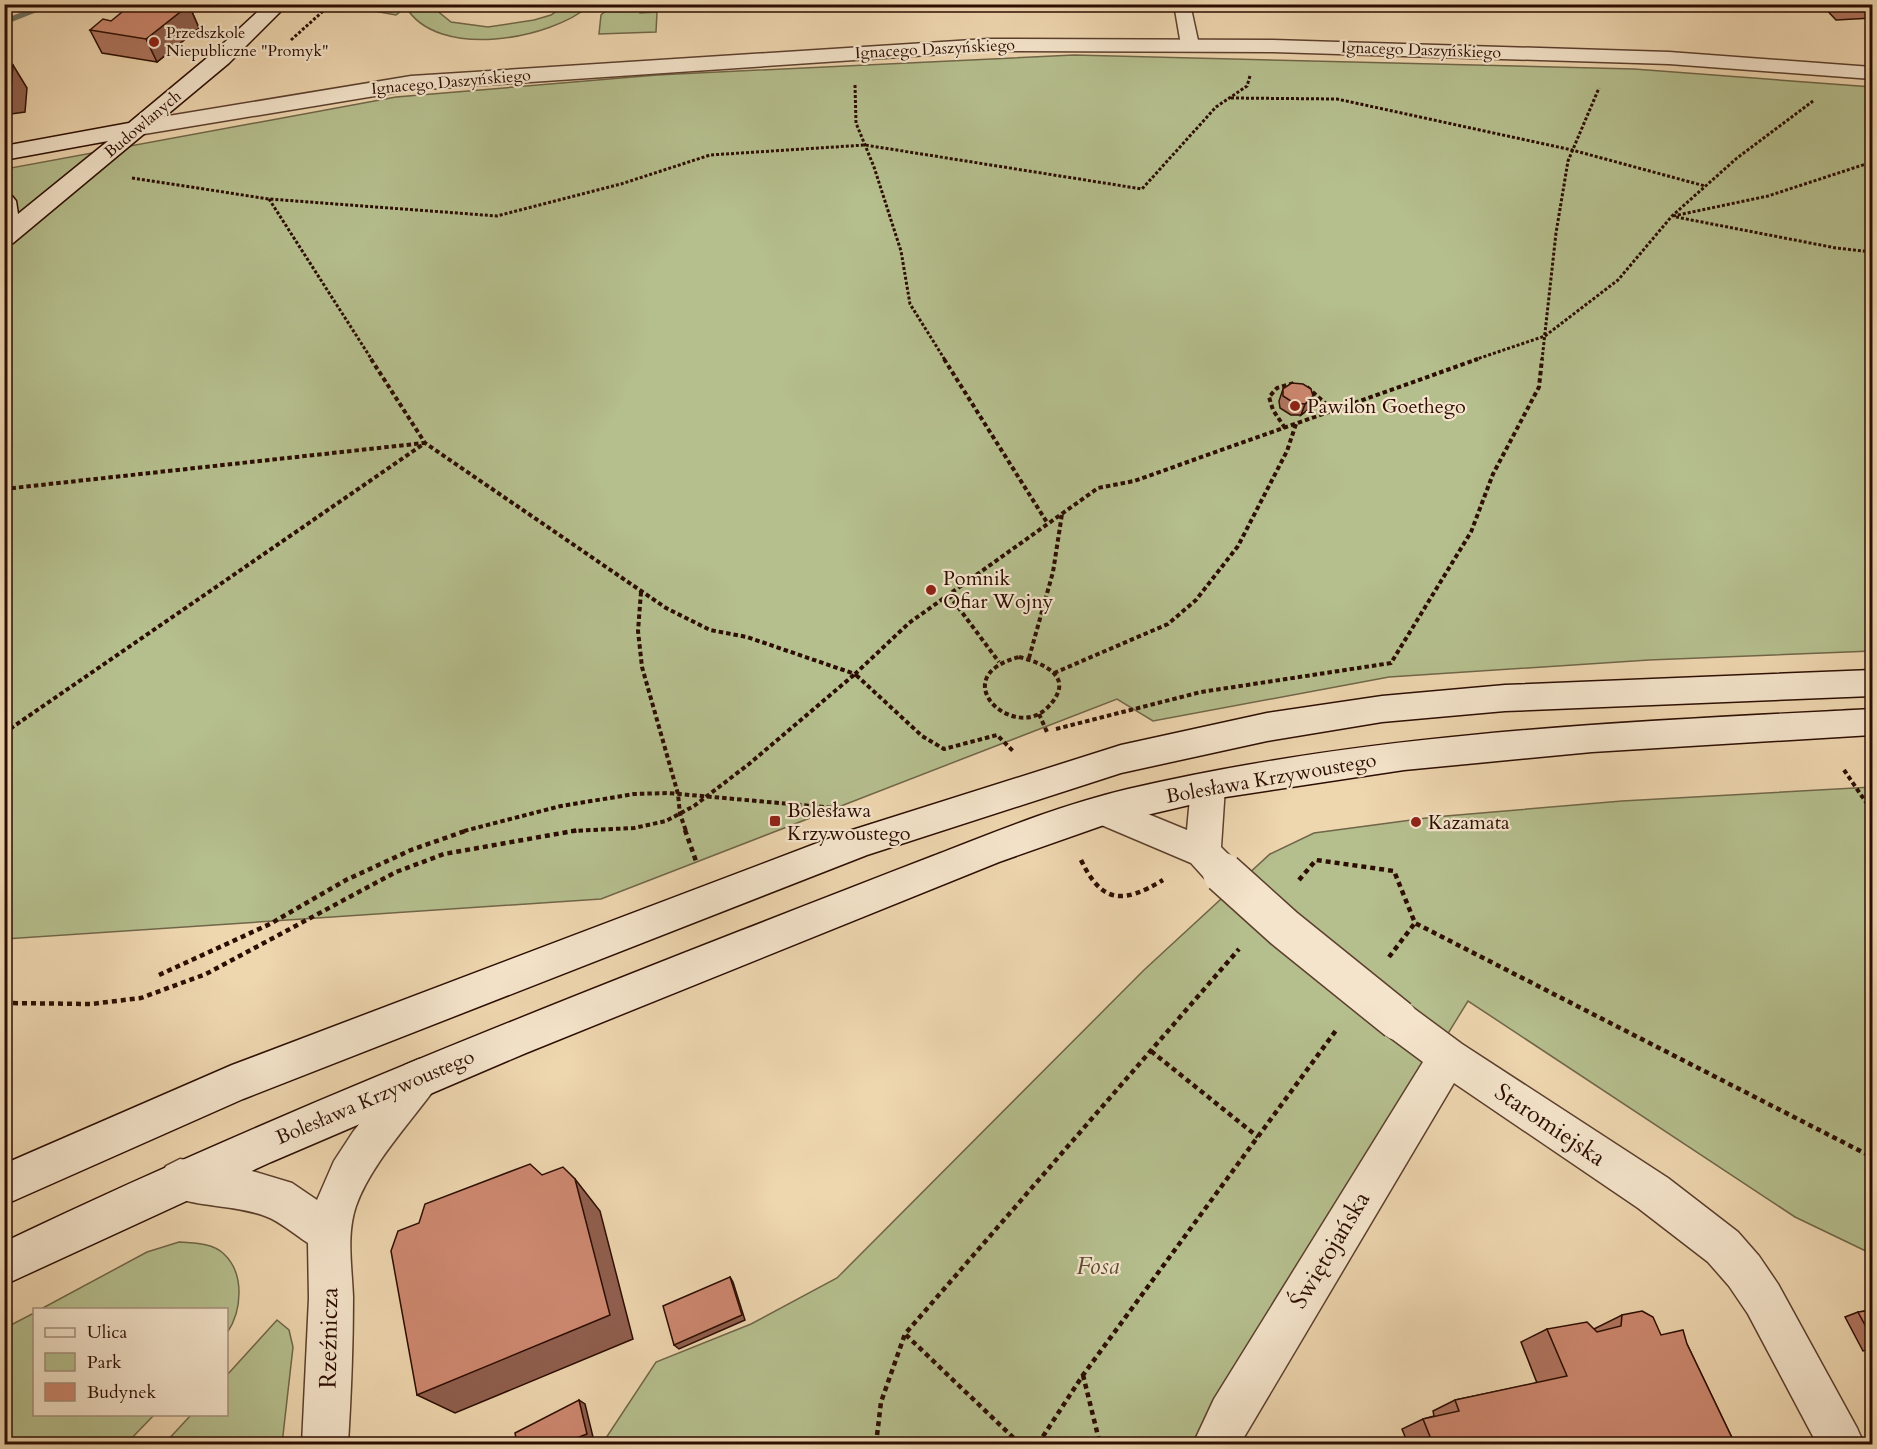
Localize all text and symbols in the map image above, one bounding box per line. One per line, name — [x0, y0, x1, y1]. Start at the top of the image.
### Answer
place label: Przedszkole Niepubliczne "Promyk" — [166, 22, 329, 62]
street label: Ignacego Daszyńskiego — [854, 34, 1016, 64]
marker: Przedszkole Niepubliczne "Promyk" — [147, 35, 161, 49]
street label: Ignacego Daszyńskiego — [1341, 36, 1502, 64]
street label: Ignacego Daszyńskiego — [370, 64, 532, 100]
street label: Budowlanych — [100, 85, 186, 163]
place label: Pawilon Goethego — [1307, 393, 1466, 420]
marker: Pawilon Goethego — [1288, 399, 1302, 413]
place label: Pomnik Ofiar Wojny — [943, 565, 1054, 615]
marker: Pomnik Ofiar Wojny — [924, 583, 938, 597]
street label: Bolesława Krzywoustego — [1164, 746, 1378, 810]
place label: Bolesława Krzywoustego — [787, 797, 911, 847]
place label: Kazamata — [1428, 809, 1510, 836]
marker: Bolesława Krzywoustego — [768, 814, 782, 828]
marker: Kazamata — [1409, 815, 1423, 829]
street label: Bolesława Krzywoustego — [272, 1043, 479, 1151]
street label: Staromiejska — [1488, 1076, 1613, 1175]
street label: Świętojańska — [1282, 1185, 1378, 1315]
park label: Fosa — [1077, 1250, 1120, 1283]
street label: Rzeźnicza — [312, 1286, 346, 1389]
legend — [33, 1308, 228, 1416]
text: Ulica — [87, 1320, 128, 1345]
text: Park — [87, 1350, 122, 1375]
text: Budynek — [87, 1380, 157, 1405]

